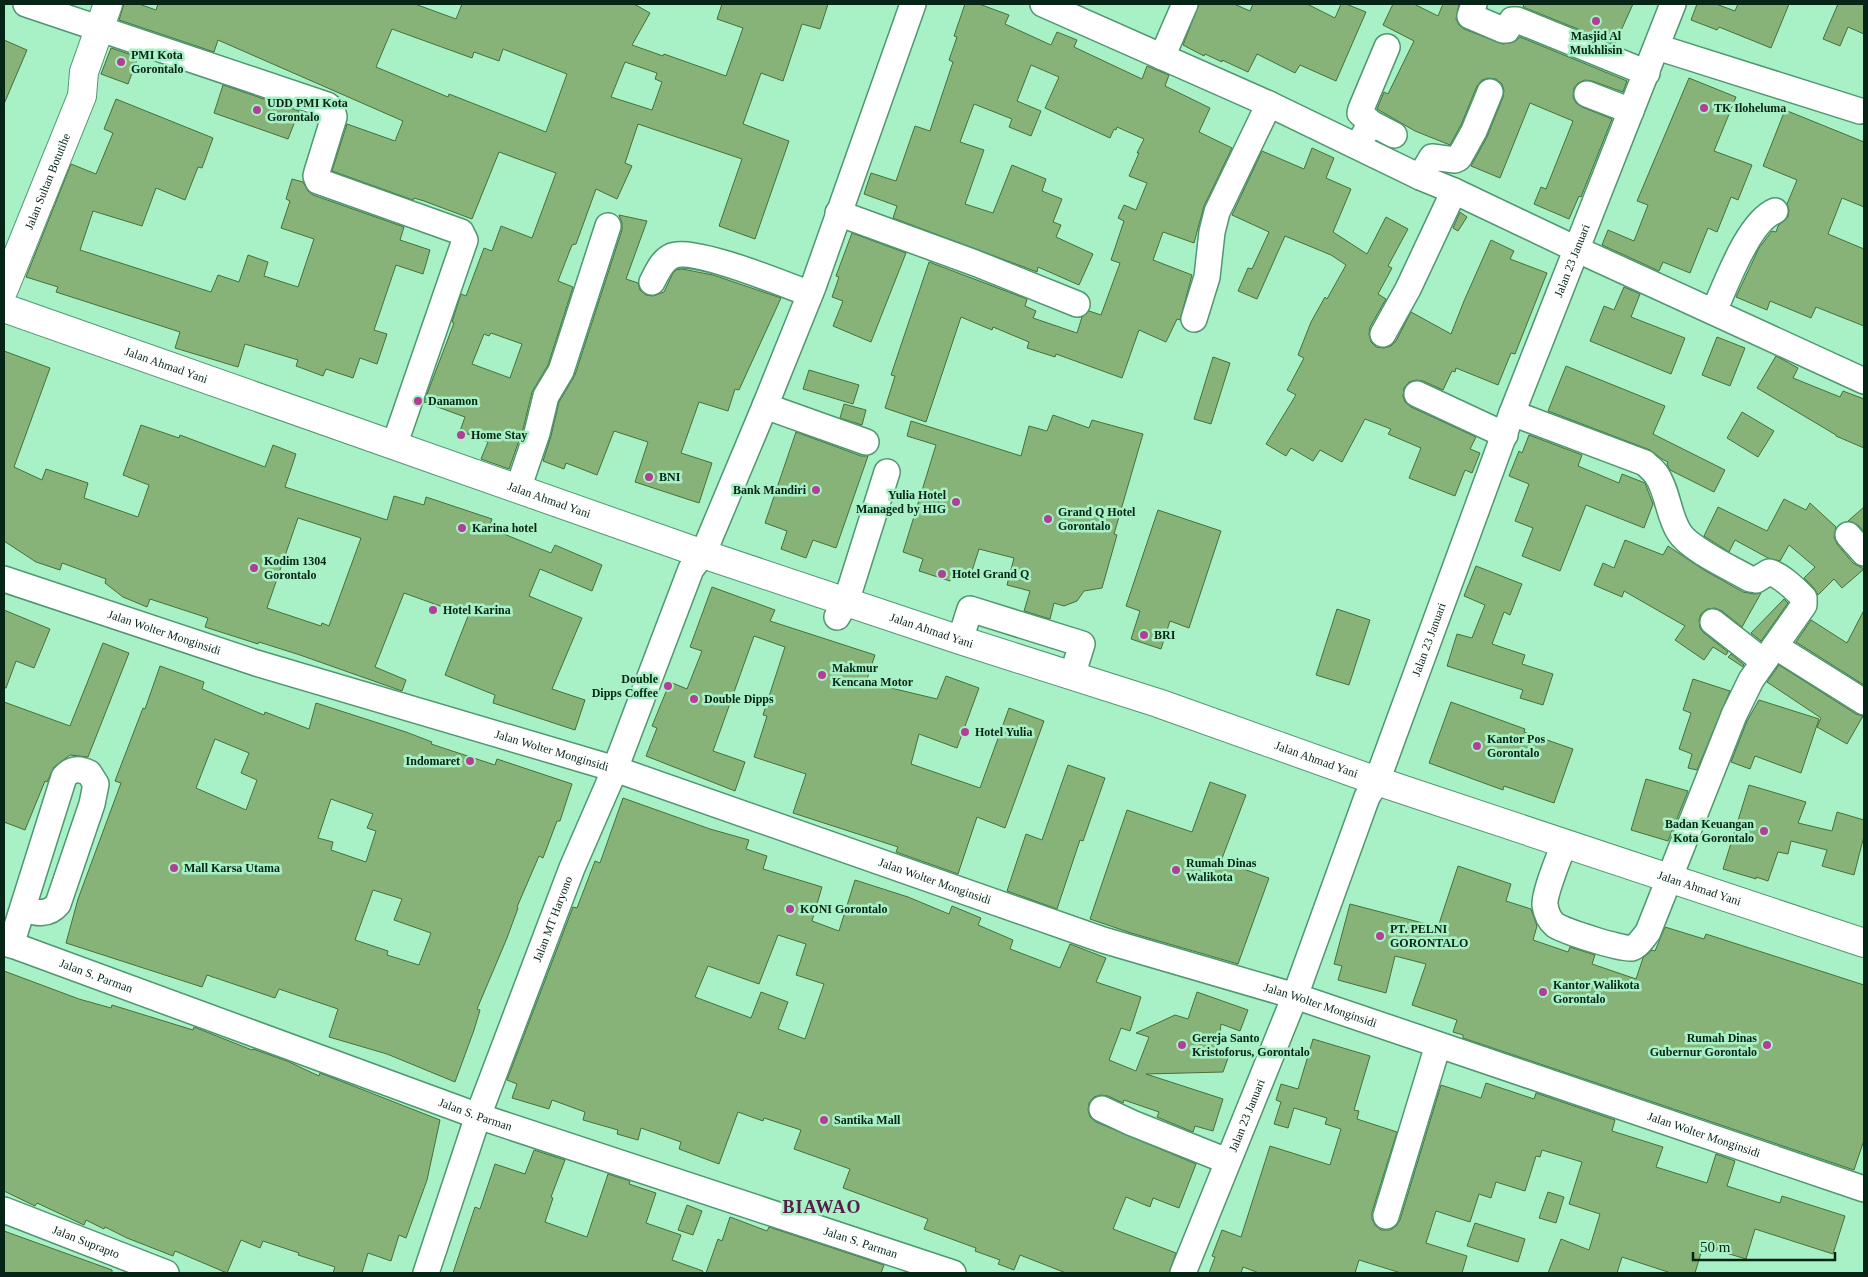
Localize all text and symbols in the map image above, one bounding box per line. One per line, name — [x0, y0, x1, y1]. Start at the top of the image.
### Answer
marker: Masjid Al Mukhlisin — [1590, 15, 1602, 27]
place label: Masjid Al Mukhlisin — [1570, 29, 1623, 57]
place label: PMI Kota Gorontalo — [131, 48, 183, 76]
marker: PMI Kota Gorontalo — [115, 56, 127, 68]
place label: UDD PMI Kota Gorontalo — [267, 96, 348, 124]
place label: TK Iloheluma — [1714, 101, 1786, 115]
marker: TK Iloheluma — [1698, 102, 1710, 114]
marker: UDD PMI Kota Gorontalo — [251, 104, 263, 116]
street label: Jalan Sultan Botutihe — [22, 131, 73, 232]
street label: Jalan 23 Januari — [1551, 221, 1593, 299]
street label: Jalan Ahmad Yani — [123, 344, 210, 386]
place label: Danamon — [428, 394, 478, 408]
marker: Danamon — [412, 395, 424, 407]
place label: Home Stay — [471, 428, 527, 442]
marker: Home Stay — [455, 429, 467, 441]
place label: BNI — [659, 470, 681, 484]
marker: BNI — [643, 471, 655, 483]
street label: Jalan Ahmad Yani — [506, 479, 593, 521]
place label: Bank Mandiri — [733, 483, 807, 497]
marker: Bank Mandiri — [810, 484, 822, 496]
place label: Yulia Hotel Managed by HIG — [856, 488, 947, 516]
marker: Yulia Hotel Managed by HIG — [950, 496, 962, 508]
place label: Grand Q Hotel Gorontalo — [1058, 505, 1136, 533]
marker: Grand Q Hotel Gorontalo — [1042, 513, 1054, 525]
place label: Karina hotel — [472, 521, 538, 535]
marker: Karina hotel — [456, 522, 468, 534]
place label: Kodim 1304 Gorontalo — [264, 554, 326, 582]
marker: Kodim 1304 Gorontalo — [248, 562, 260, 574]
place label: Hotel Grand Q — [952, 567, 1029, 581]
marker: Hotel Grand Q — [936, 568, 948, 580]
street label: Jalan 23 Januari — [1409, 600, 1449, 678]
place label: Hotel Karina — [443, 603, 511, 617]
marker: Hotel Karina — [427, 604, 439, 616]
street label: Jalan Wolter Monginsidi — [106, 607, 223, 658]
street label: Jalan Ahmad Yani — [888, 610, 976, 651]
place label: BRI — [1154, 628, 1176, 642]
marker: BRI — [1138, 629, 1150, 641]
place label: Makmur Kencana Motor — [832, 661, 914, 689]
marker: Makmur Kencana Motor — [816, 669, 828, 681]
place label: Double Dipps Coffee — [592, 672, 659, 700]
marker: Double Dipps Coffee — [662, 680, 674, 692]
place label: Double Dipps — [704, 692, 774, 706]
marker: Double Dipps — [688, 693, 700, 705]
place label: Hotel Yulia — [975, 725, 1032, 739]
marker: Hotel Yulia — [959, 726, 971, 738]
street label: Jalan Wolter Monginsidi — [493, 727, 611, 774]
place label: Kantor Pos Gorontalo — [1487, 732, 1545, 760]
street label: Jalan Ahmad Yani — [1273, 738, 1360, 781]
marker: Kantor Pos Gorontalo — [1471, 740, 1483, 752]
place label: Indomaret — [406, 754, 460, 768]
marker: Indomaret — [464, 755, 476, 767]
place label: Badan Keuangan Kota Gorontalo — [1665, 817, 1754, 845]
marker: Badan Keuangan Kota Gorontalo — [1758, 825, 1770, 837]
street label: Jalan Wolter Monginsidi — [877, 855, 994, 907]
place label: Rumah Dinas Walikota — [1186, 856, 1257, 884]
place label: Mall Karsa Utama — [184, 861, 280, 875]
marker: Mall Karsa Utama — [168, 862, 180, 874]
marker: Rumah Dinas Walikota — [1170, 864, 1182, 876]
street label: Jalan Ahmad Yani — [1656, 868, 1743, 909]
street label: Jalan MT Haryono — [530, 874, 575, 964]
place label: KONI Gorontalo — [800, 902, 887, 916]
marker: KONI Gorontalo — [784, 903, 796, 915]
place label: PT. PELNI GORONTALO — [1390, 922, 1468, 950]
marker: PT. PELNI GORONTALO — [1374, 930, 1386, 942]
street label: Jalan S. Parman — [57, 956, 135, 996]
place label: Kantor Walikota Gorontalo — [1553, 978, 1640, 1006]
street label: Jalan Wolter Monginsidi — [1262, 980, 1379, 1030]
marker: Kantor Walikota Gorontalo — [1537, 986, 1549, 998]
place label: Gereja Santo Kristoforus, Gorontalo — [1192, 1031, 1310, 1059]
place label: Rumah Dinas Gubernur Gorontalo — [1650, 1031, 1757, 1059]
marker: Gereja Santo Kristoforus, Gorontalo — [1176, 1039, 1188, 1051]
marker: Rumah Dinas Gubernur Gorontalo — [1761, 1039, 1773, 1051]
street label: Jalan 23 Januari — [1226, 1076, 1268, 1154]
street label: Jalan S. Parman — [437, 1095, 514, 1134]
street label: Jalan Wolter Monginsidi — [1646, 1109, 1763, 1161]
place label: Santika Mall — [834, 1113, 901, 1127]
marker: Santika Mall — [818, 1114, 830, 1126]
district label: BIAWAO — [782, 1197, 862, 1217]
street label: Jalan Suprapto — [50, 1222, 122, 1261]
street label: Jalan S. Parman — [822, 1224, 899, 1261]
scale bar — [1693, 1230, 1836, 1262]
text: 50 m — [1700, 1239, 1731, 1255]

